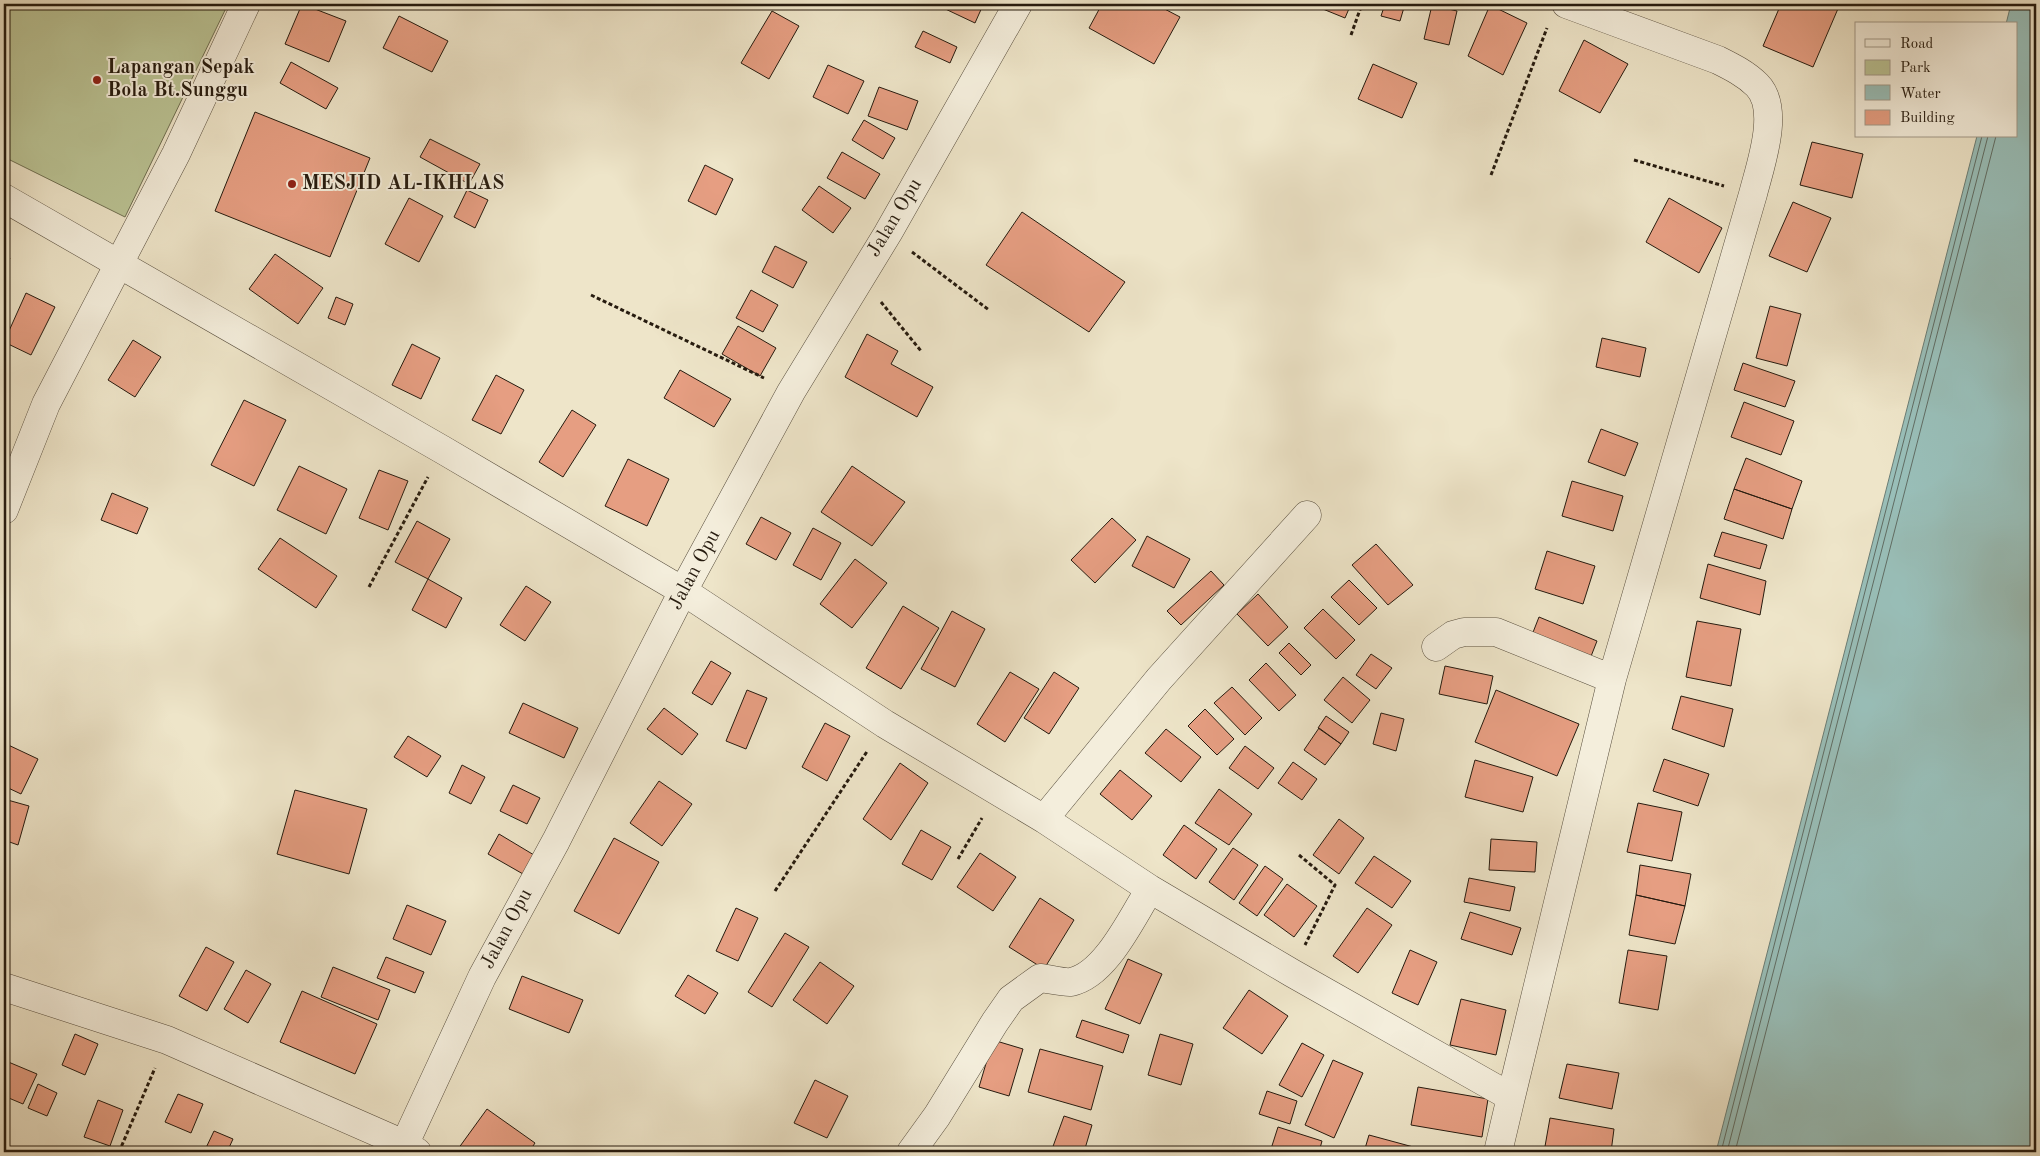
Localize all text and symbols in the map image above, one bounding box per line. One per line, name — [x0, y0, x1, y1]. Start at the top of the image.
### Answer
legend — [1855, 22, 2018, 138]
text: Road — [1900, 37, 1934, 52]
place label: Lapangan Sepak Bola Bt.Sunggu — [107, 58, 255, 101]
text: Park — [1900, 61, 1931, 76]
marker: Lapangan Sepak Bola Bt.Sunggu — [91, 74, 103, 86]
text: Water — [1900, 87, 1941, 102]
text: Building — [1900, 111, 1955, 126]
place label: MESJID AL-IKHLAS — [302, 174, 504, 194]
street label: Jalan Opu — [864, 175, 926, 261]
marker: MESJID AL-IKHLAS — [286, 178, 298, 190]
street label: Jalan Opu — [666, 526, 724, 613]
street label: Jalan Opu — [478, 885, 536, 972]

